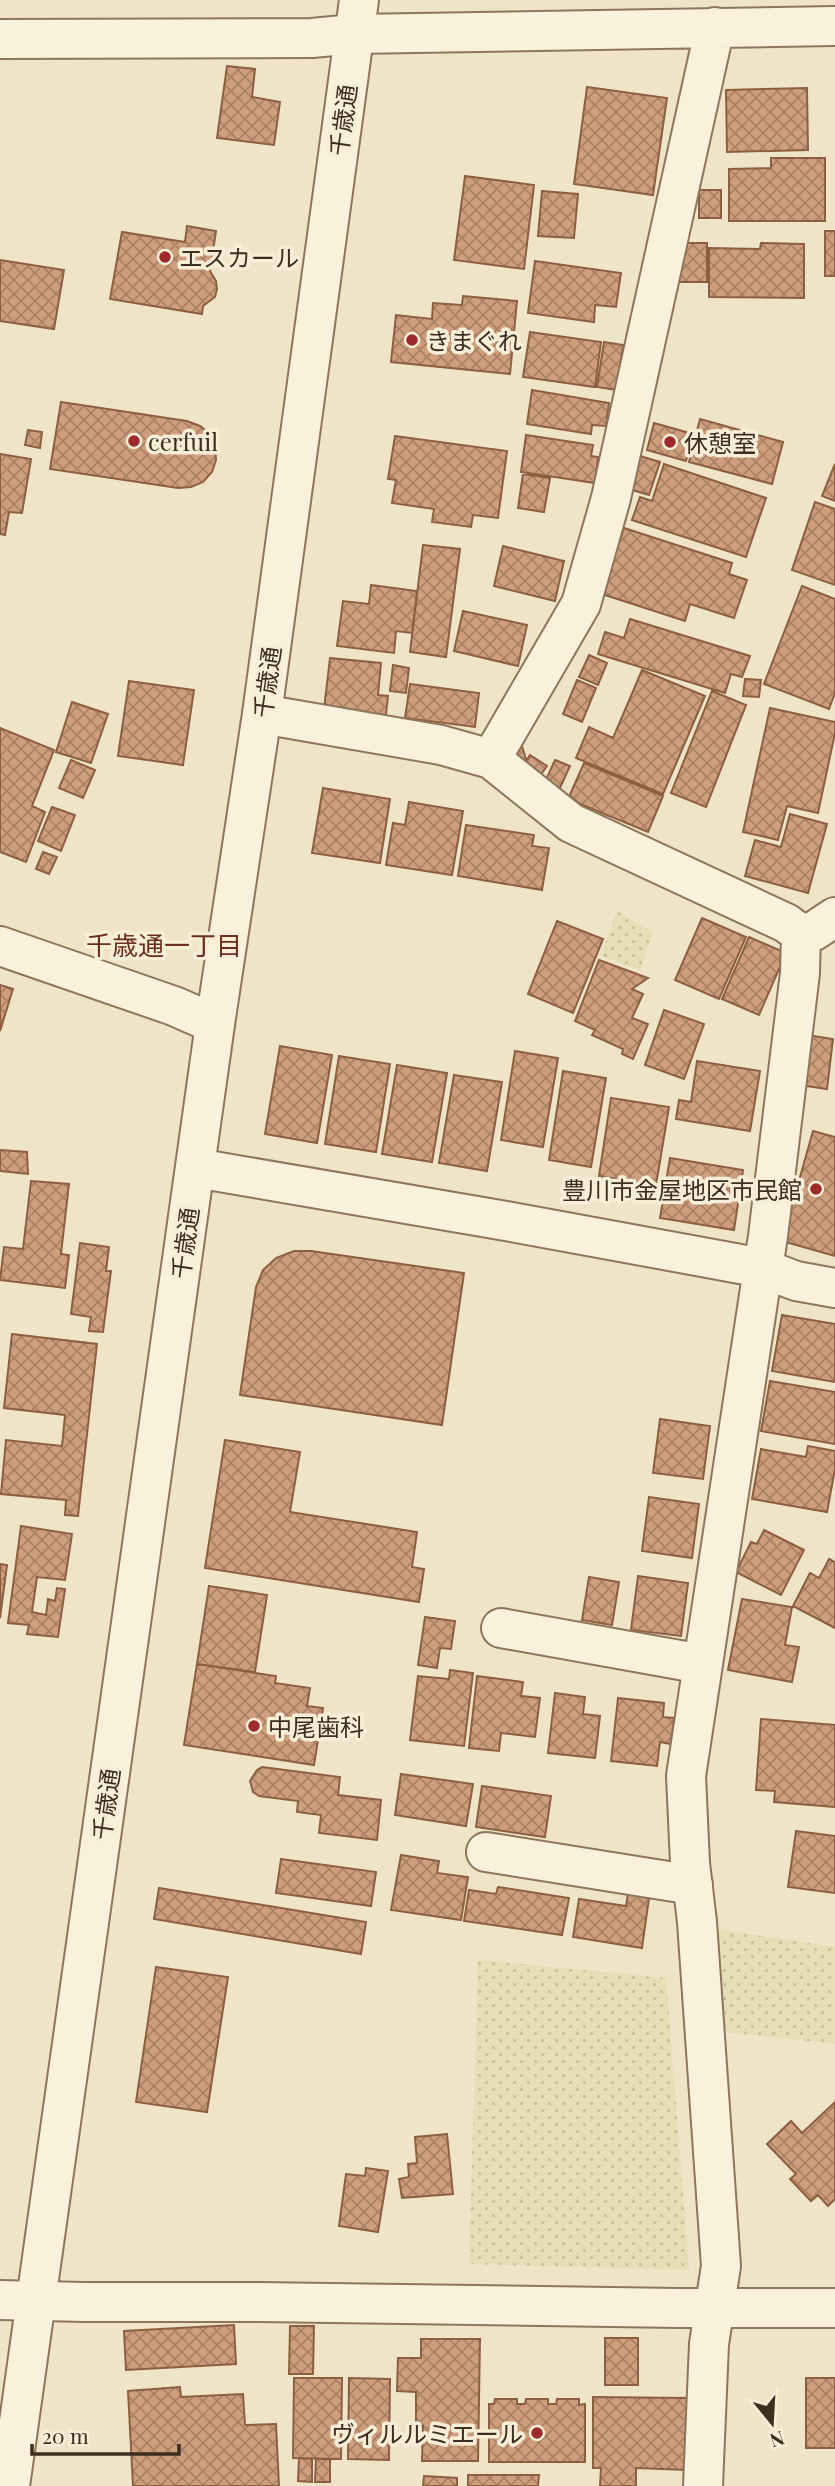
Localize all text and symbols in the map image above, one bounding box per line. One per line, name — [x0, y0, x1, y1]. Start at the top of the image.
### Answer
street label: 千歳通 — [321, 82, 363, 158]
place label: エスカール — [179, 241, 299, 273]
marker: エスカール — [157, 249, 173, 265]
place label: きまぐれ — [426, 324, 522, 356]
marker: きまぐれ — [404, 332, 420, 348]
place label: cerfuil — [148, 425, 218, 457]
place label: 休憩室 — [684, 426, 756, 458]
marker: cerfuil — [126, 433, 142, 449]
marker: 休憩室 — [662, 434, 678, 450]
street label: 千歳通 — [245, 644, 287, 720]
district label: 千歳通一丁目 — [86, 927, 242, 962]
place label: 豊川市金屋地区市民館 — [562, 1173, 802, 1205]
marker: 豊川市金屋地区市民館 — [808, 1181, 824, 1197]
street label: 千歳通 — [163, 1205, 205, 1281]
place label: 中尾歯科 — [268, 1710, 364, 1742]
marker: 中尾歯科 — [246, 1718, 262, 1734]
street label: 千歳通 — [84, 1766, 126, 1842]
north arrow — [737, 2388, 807, 2458]
scale bar — [32, 2412, 178, 2456]
place label: ヴィルルミエール — [331, 2417, 523, 2449]
text: 20 m — [42, 2421, 89, 2449]
marker: ヴィルルミエール — [529, 2425, 545, 2441]
text: N — [767, 2426, 788, 2455]

